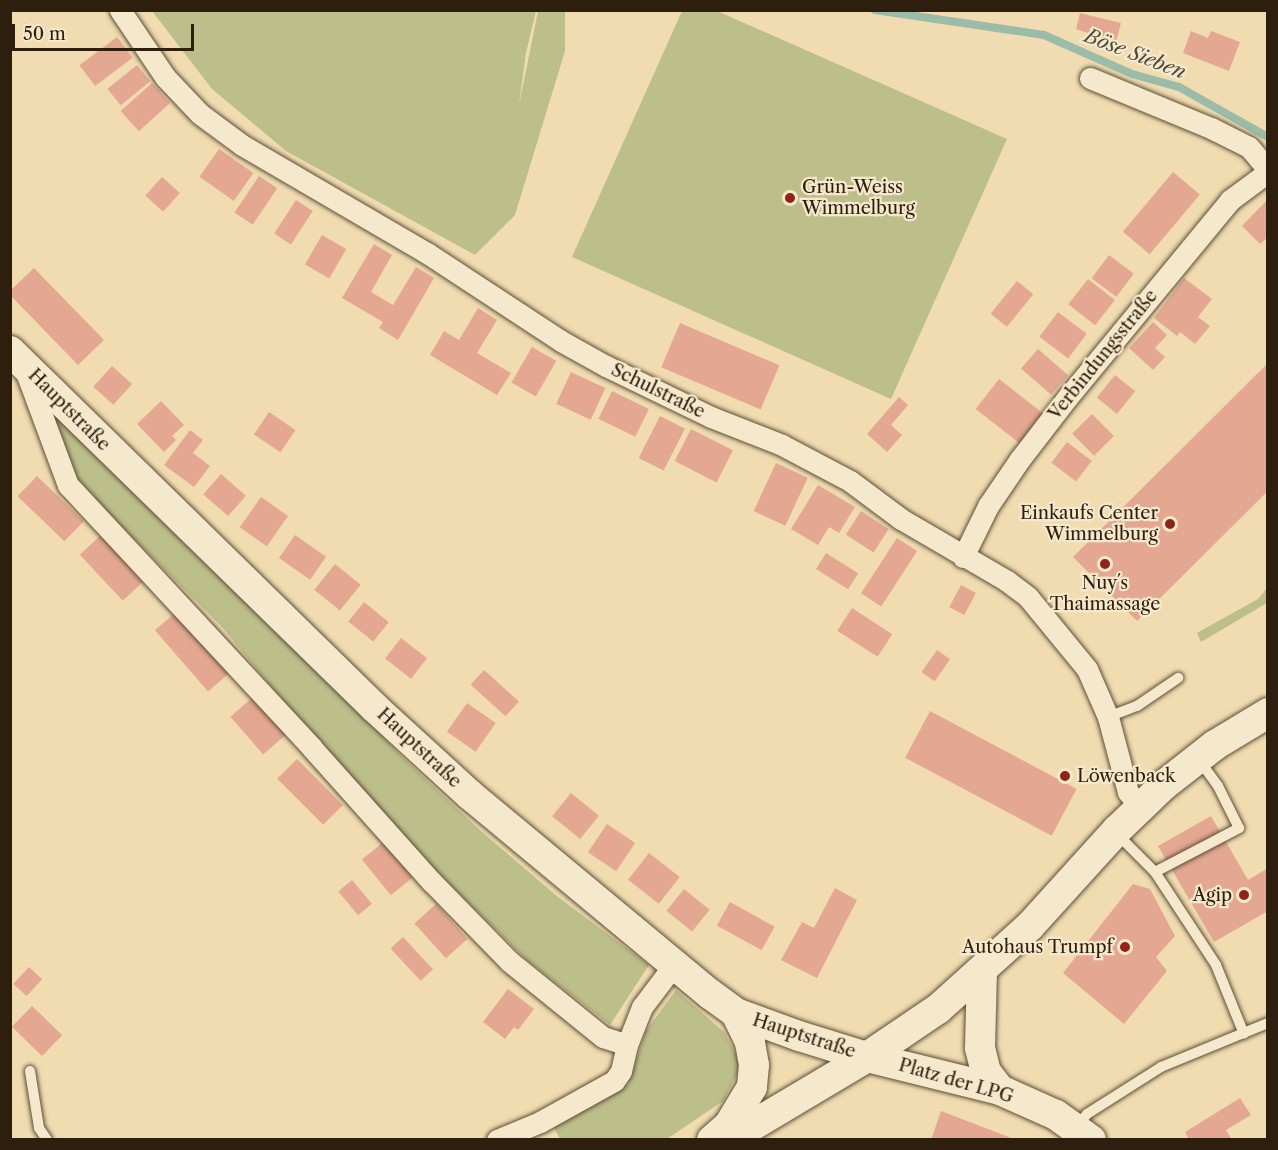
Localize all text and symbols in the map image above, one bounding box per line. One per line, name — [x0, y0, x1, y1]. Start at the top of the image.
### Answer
scale bar — [15, 12, 196, 50]
text: 50 m — [23, 23, 66, 45]
water label: Böse Sieben — [1081, 24, 1189, 84]
place label: Grün-Weiss Wimmelburg — [802, 177, 915, 219]
marker: Grün-Weiss Wimmelburg — [783, 191, 797, 205]
street label: Verbindungsstraße — [1044, 286, 1162, 424]
street label: Schulstraße — [608, 359, 708, 423]
street label: Hauptstraße — [24, 365, 114, 455]
place label: Einkaufs Center Wimmelburg — [1020, 503, 1158, 546]
marker: Einkaufs Center Wimmelburg — [1163, 517, 1177, 531]
marker: Nuy´s Thaimassage — [1098, 557, 1112, 571]
place label: Nuy´s Thaimassage — [1050, 573, 1160, 616]
street label: Hauptstraße — [373, 704, 465, 792]
place label: Löwenback — [1077, 765, 1175, 787]
marker: Löwenback — [1058, 769, 1072, 783]
place label: Agip — [1193, 884, 1232, 906]
marker: Agip — [1237, 888, 1251, 902]
place label: Autohaus Trumpf — [962, 936, 1113, 958]
marker: Autohaus Trumpf — [1118, 940, 1132, 954]
street label: Hauptstraße — [750, 1009, 858, 1063]
street label: Platz der LPG — [896, 1054, 1016, 1108]

